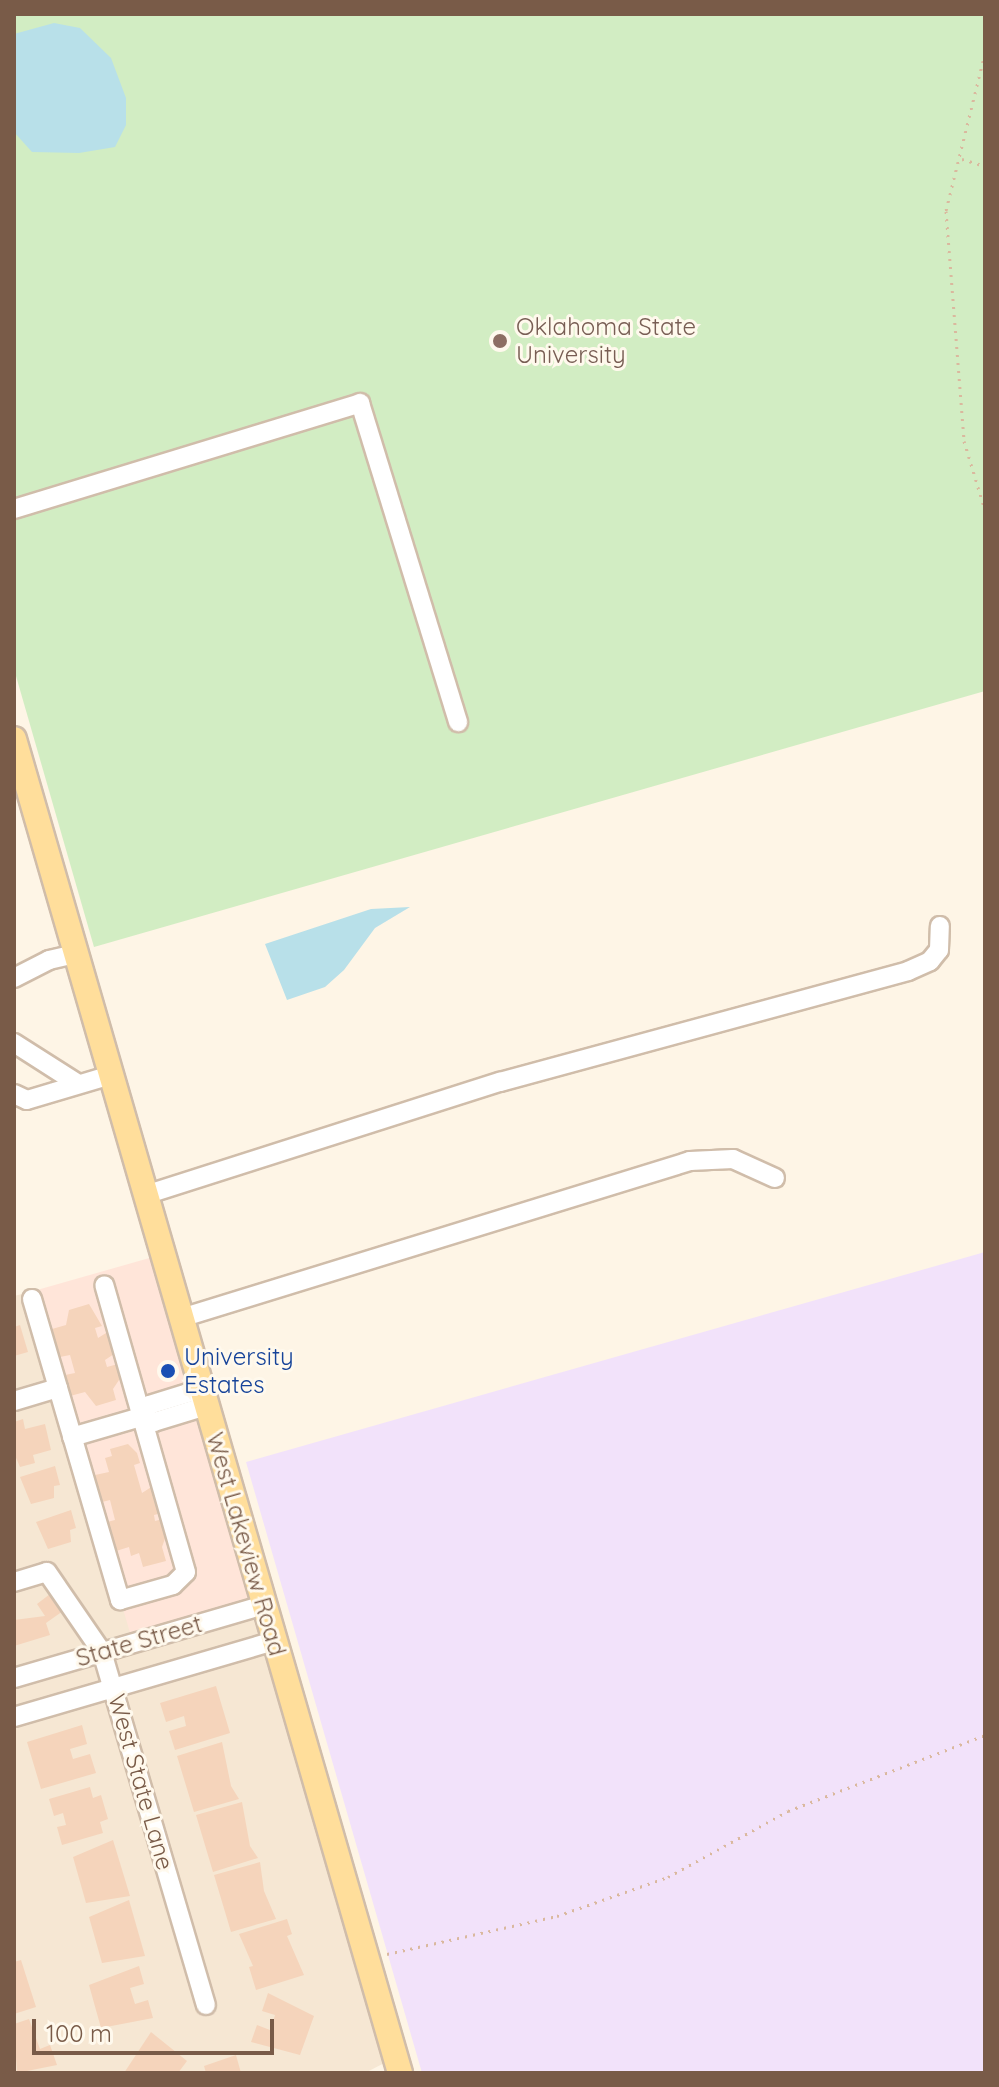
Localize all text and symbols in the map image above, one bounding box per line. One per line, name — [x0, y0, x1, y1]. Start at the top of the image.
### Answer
place label: Oklahoma State University — [516, 313, 696, 369]
marker: Oklahoma State University — [491, 332, 509, 350]
place label: University Estates — [184, 1343, 294, 1399]
marker: University Estates — [159, 1362, 177, 1380]
street label: West Lakeview Road — [200, 1429, 292, 1659]
street label: State Street — [73, 1609, 205, 1673]
street label: West State Lane — [102, 1691, 180, 1873]
scale bar — [36, 2003, 278, 2053]
text: 100 m — [46, 2018, 112, 2048]

